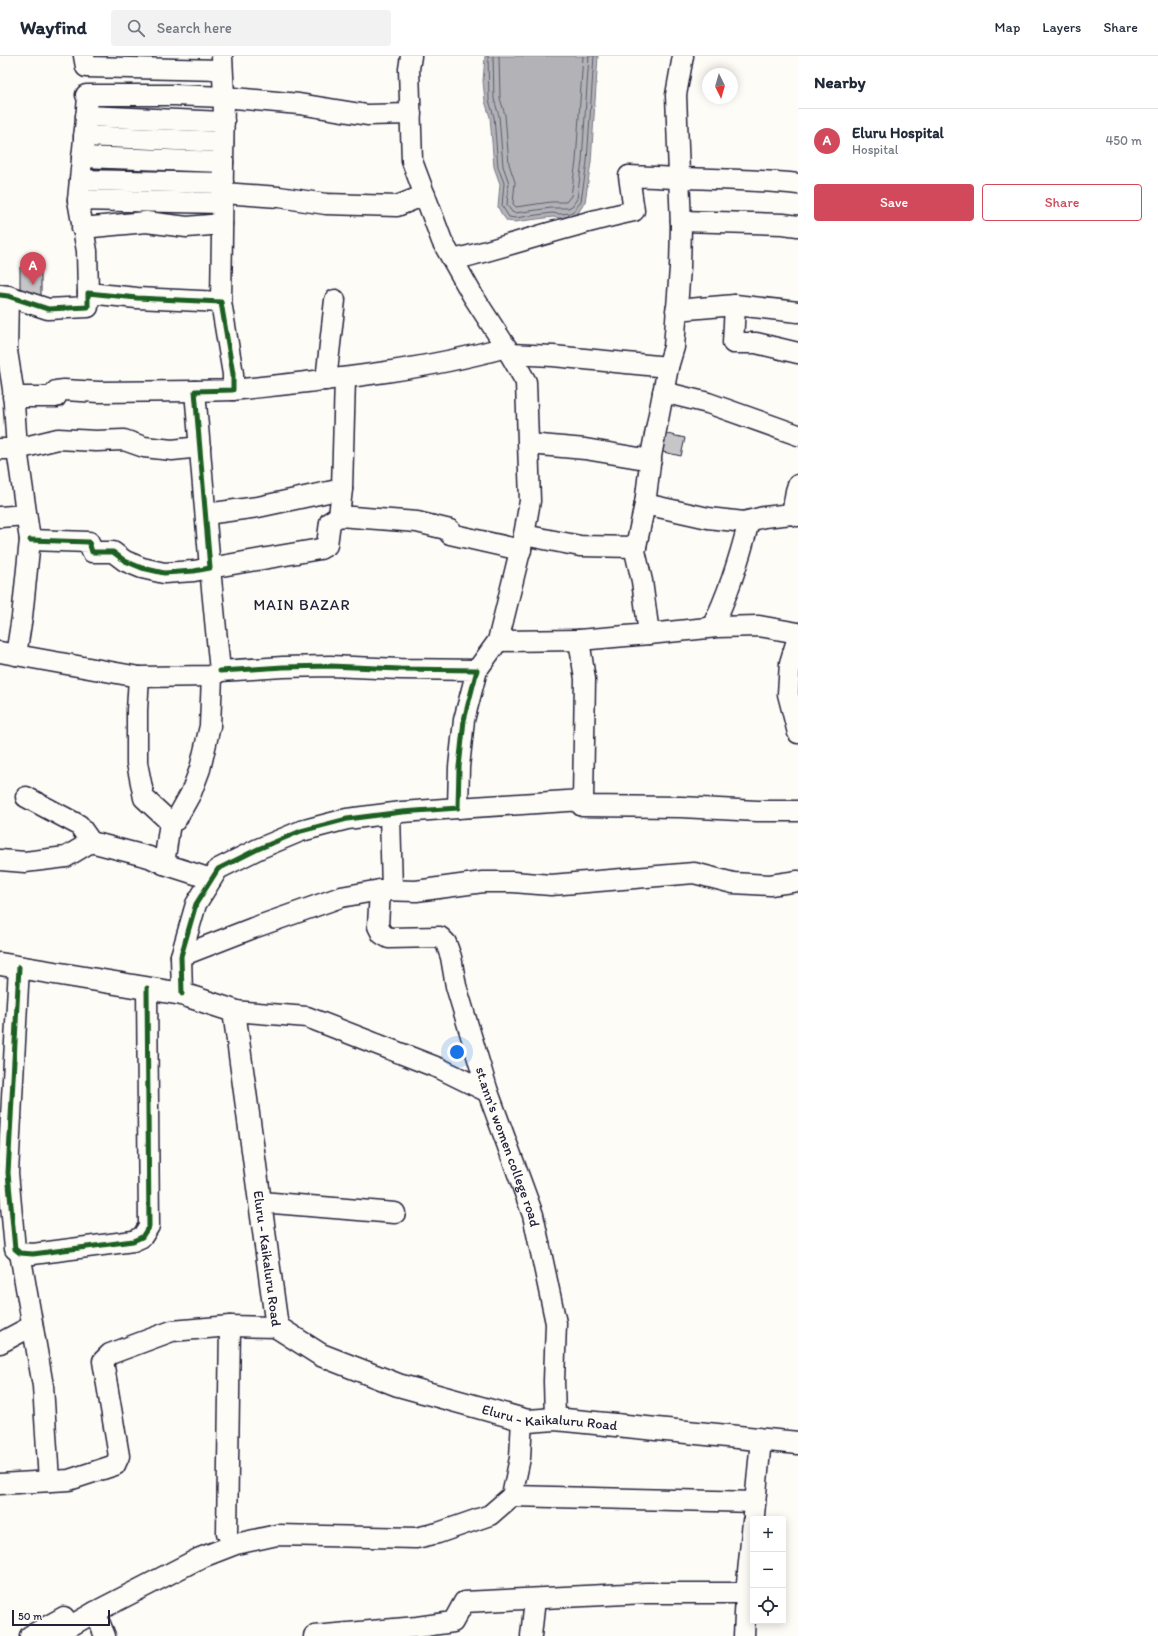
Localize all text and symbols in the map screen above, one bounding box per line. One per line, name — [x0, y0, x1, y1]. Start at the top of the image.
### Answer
search box — [111, 10, 391, 46]
text: Wayfind — [20, 16, 87, 39]
icon: search — [125, 17, 147, 39]
text: Search here — [157, 19, 232, 37]
text: Map — [995, 19, 1020, 36]
text: Layers — [1042, 19, 1081, 36]
text: Share — [1103, 19, 1138, 36]
north arrow — [702, 68, 738, 104]
text: Nearby — [814, 72, 866, 92]
text: Eluru Hospital — [852, 124, 944, 142]
text: A — [823, 133, 831, 148]
text: 450 m — [1105, 133, 1142, 148]
text: Hospital — [852, 142, 899, 157]
button: Save — [814, 184, 974, 221]
button: Share — [982, 184, 1142, 221]
pin: A — [20, 252, 46, 285]
district label: MAIN BAZAR — [254, 596, 350, 614]
your location — [447, 1042, 467, 1062]
street label: st.ann's women college road — [472, 1065, 543, 1229]
street label: Eluru - Kaikaluru Road — [250, 1190, 285, 1328]
street label: Eluru - Kaikaluru Road — [480, 1401, 618, 1434]
map controls — [750, 1516, 786, 1624]
button: + — [750, 1516, 786, 1552]
button: − — [750, 1552, 786, 1588]
button: locate — [750, 1588, 786, 1624]
scale bar — [12, 1608, 110, 1627]
text: 50 m — [18, 1610, 42, 1623]

